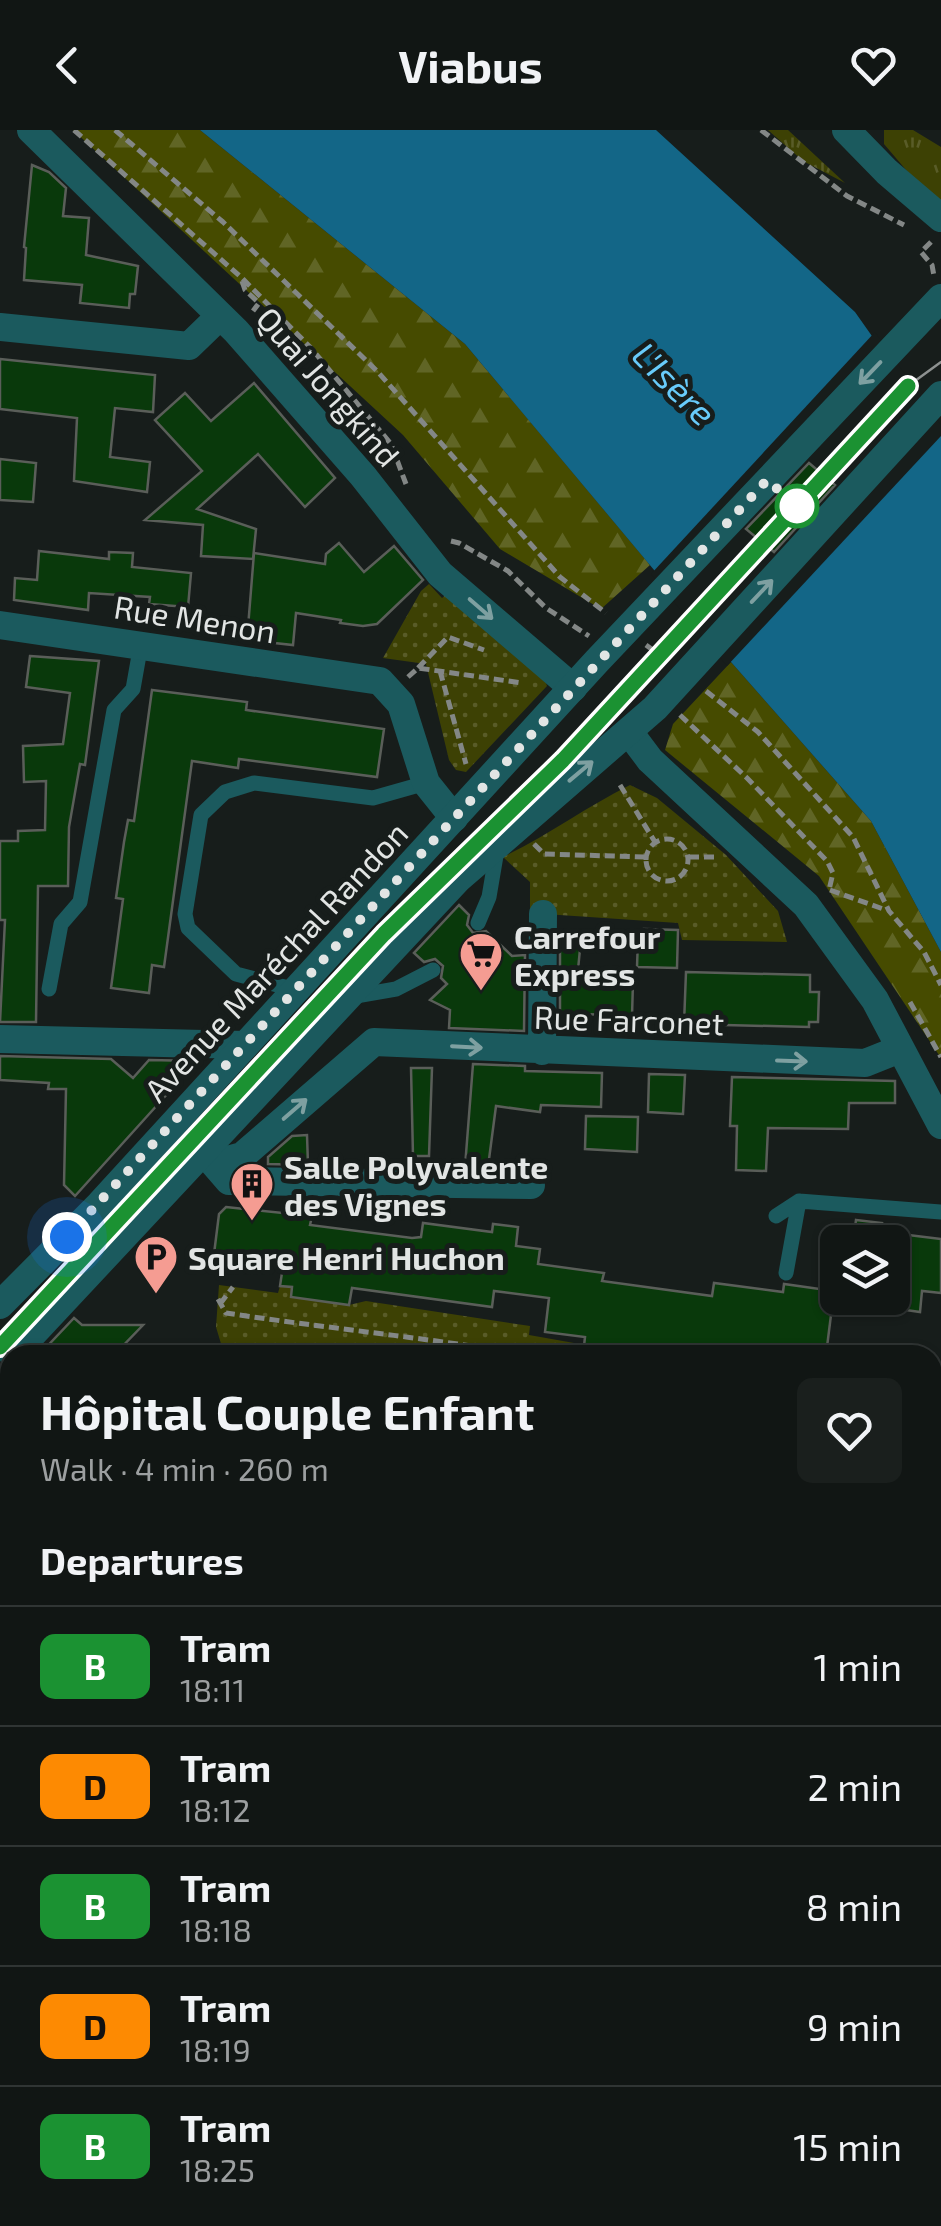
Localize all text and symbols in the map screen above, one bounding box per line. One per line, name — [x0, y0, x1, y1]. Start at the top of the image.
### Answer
icon: back — [40, 38, 95, 93]
text: Viabus — [398, 38, 543, 92]
icon: heart — [846, 38, 901, 93]
street label: Quai Jongkind — [249, 299, 408, 474]
water label: L'Isère — [625, 333, 725, 433]
one-way arrow — [858, 361, 882, 385]
unlabelled marker — [776, 485, 818, 527]
one-way arrow — [750, 579, 773, 604]
street label: Rue Menon — [112, 586, 278, 650]
one-way arrow — [468, 598, 493, 621]
one-way arrow — [568, 761, 594, 783]
street label: Avenue Maréchal Randon — [136, 813, 414, 1109]
place label: Carrefour Express — [514, 917, 661, 992]
supermarket icon: Carrefour Express — [458, 931, 504, 992]
street label: Rue Farconet — [533, 997, 725, 1041]
one-way arrow — [450, 1038, 482, 1057]
one-way arrow — [775, 1051, 807, 1070]
one-way arrow — [282, 1098, 307, 1121]
place label: Salle Polyvalente des Vignes — [284, 1147, 548, 1222]
building icon: Salle Polyvalente des Vignes — [229, 1161, 275, 1222]
your location — [42, 1212, 92, 1262]
map controls — [820, 1225, 910, 1315]
button: layers — [820, 1225, 910, 1315]
parking icon: Square Henri Huchon — [133, 1234, 179, 1295]
place label: Square Henri Huchon — [188, 1238, 505, 1276]
button: heart — [797, 1378, 902, 1483]
text: Hôpital Couple Enfant — [40, 1382, 534, 1440]
text: Walk · 4 min · 260 m — [40, 1449, 329, 1487]
text: Departures — [40, 1537, 244, 1583]
text: Tram — [180, 1624, 271, 1670]
text: 1 min — [814, 1643, 902, 1689]
text: B — [84, 1645, 106, 1687]
text: 18:11 — [180, 1670, 245, 1708]
text: Tram — [180, 1744, 271, 1790]
text: 2 min — [807, 1763, 902, 1809]
text: D — [83, 1765, 107, 1807]
text: 18:12 — [180, 1790, 250, 1828]
text: Tram — [180, 1864, 271, 1910]
text: 8 min — [806, 1883, 902, 1929]
text: B — [84, 1885, 106, 1927]
text: 18:18 — [180, 1910, 252, 1948]
text: Tram — [180, 1984, 271, 2030]
text: 9 min — [807, 2003, 902, 2049]
text: D — [83, 2005, 107, 2047]
text: 18:19 — [180, 2030, 251, 2068]
text: Tram — [180, 2104, 271, 2150]
text: 15 min — [793, 2123, 902, 2169]
text: B — [84, 2125, 106, 2167]
text: 18:25 — [180, 2150, 255, 2188]

